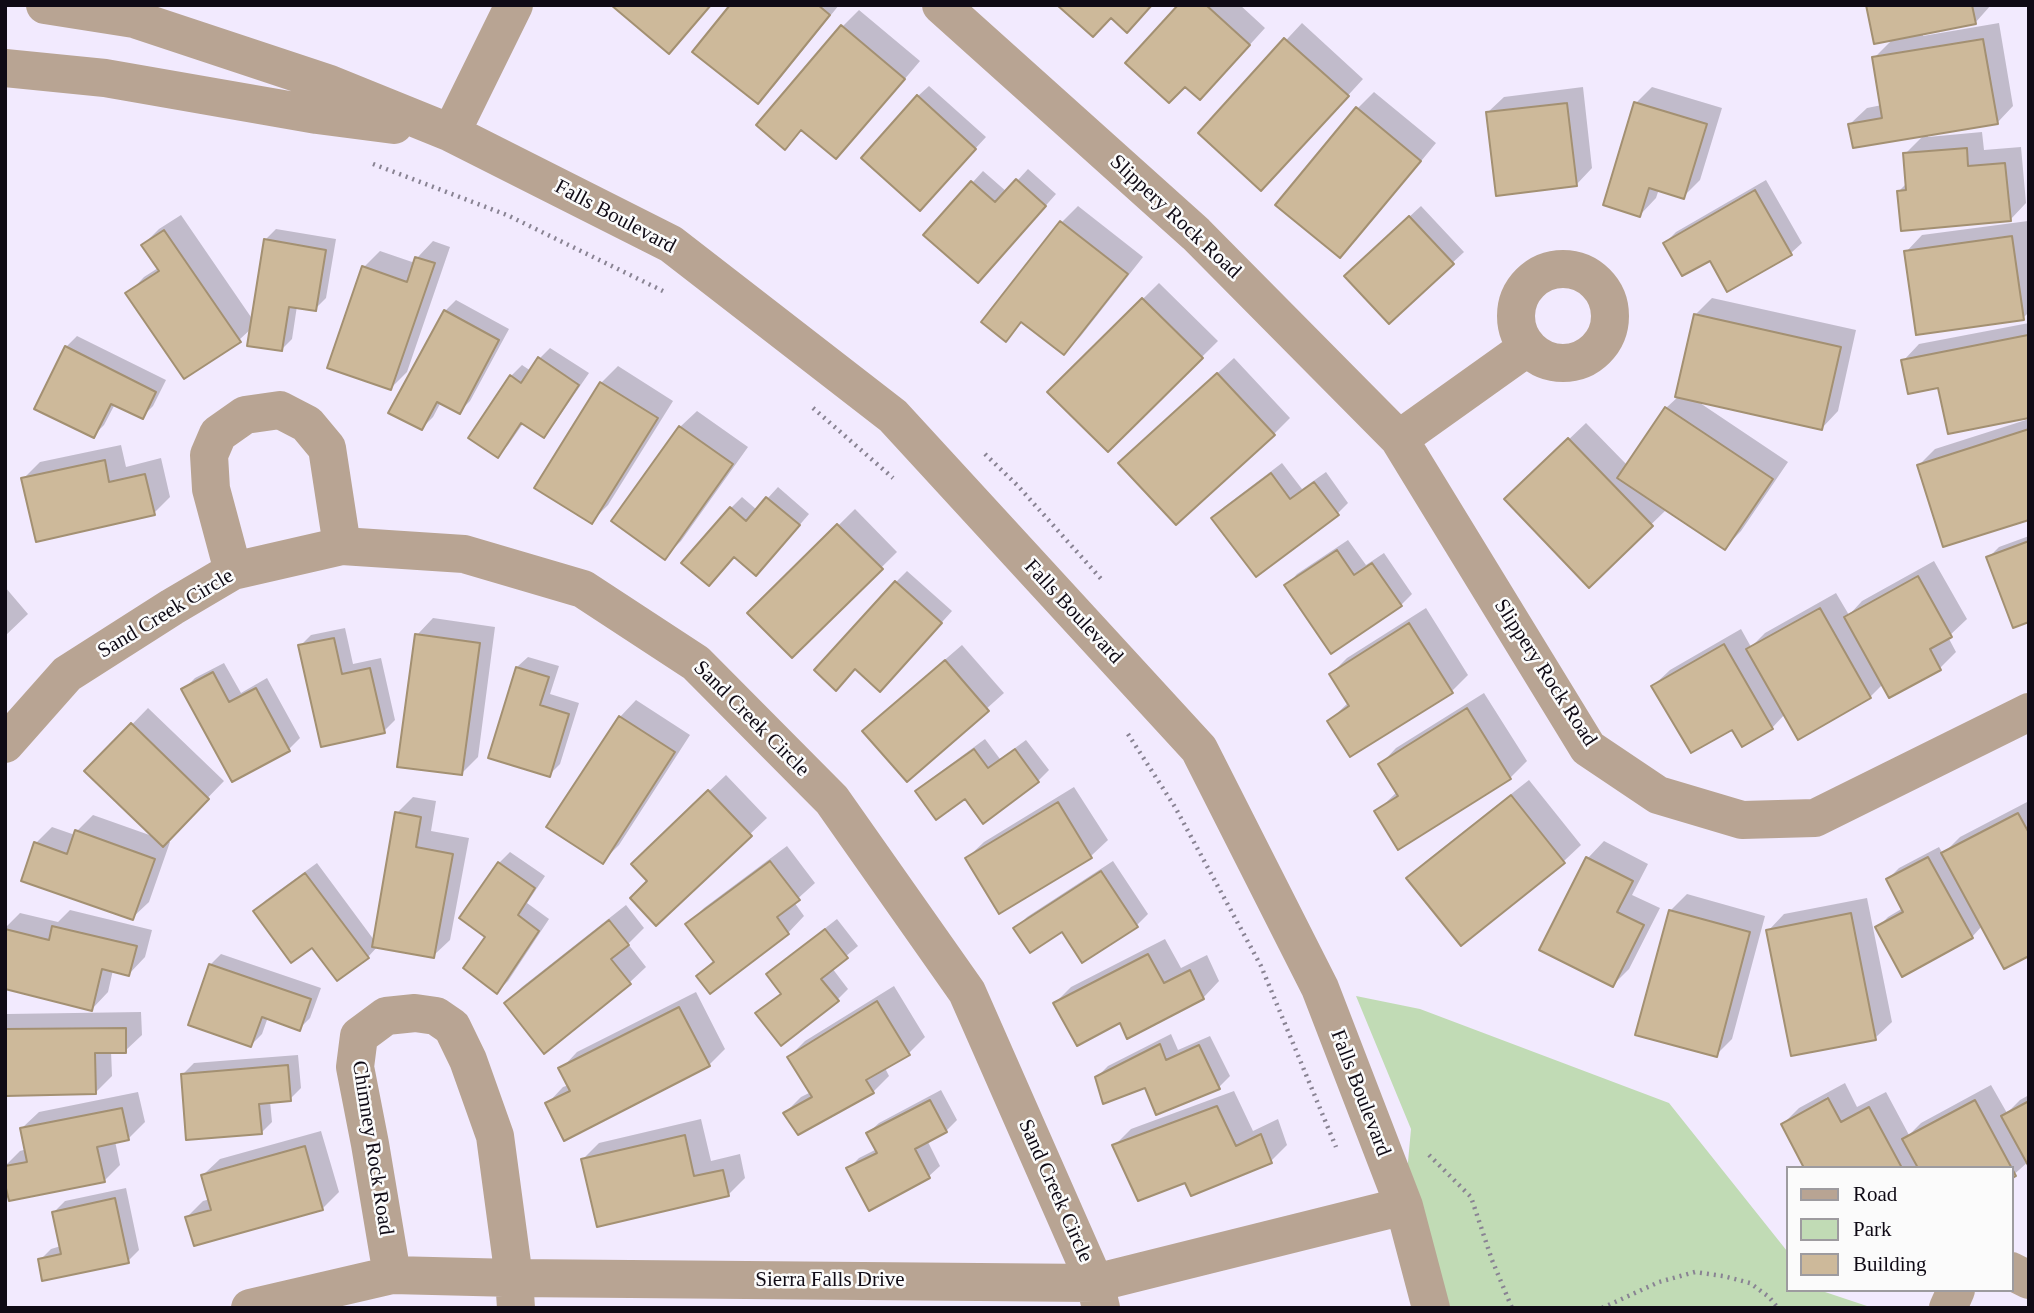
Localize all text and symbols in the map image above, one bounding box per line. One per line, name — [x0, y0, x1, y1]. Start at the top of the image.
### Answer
street label: Slippery Rock Road — [1104, 150, 1246, 284]
street label: Falls Boulevard — [550, 175, 680, 259]
street label: Falls Boulevard — [1018, 555, 1128, 669]
street label: Sand Creek Circle — [94, 564, 238, 664]
street label: Slippery Rock Road — [1488, 595, 1602, 751]
street label: Sand Creek Circle — [688, 656, 814, 782]
street label: Falls Boulevard — [1324, 1026, 1396, 1160]
street label: Chimney Rock Road — [346, 1059, 398, 1237]
street label: Sand Creek Circle — [1012, 1116, 1098, 1266]
legend — [1786, 1166, 2013, 1292]
text: Road — [1853, 1182, 1897, 1206]
text: Park — [1853, 1217, 1892, 1241]
text: Building — [1853, 1252, 1927, 1276]
street label: Sierra Falls Drive — [755, 1267, 905, 1293]

